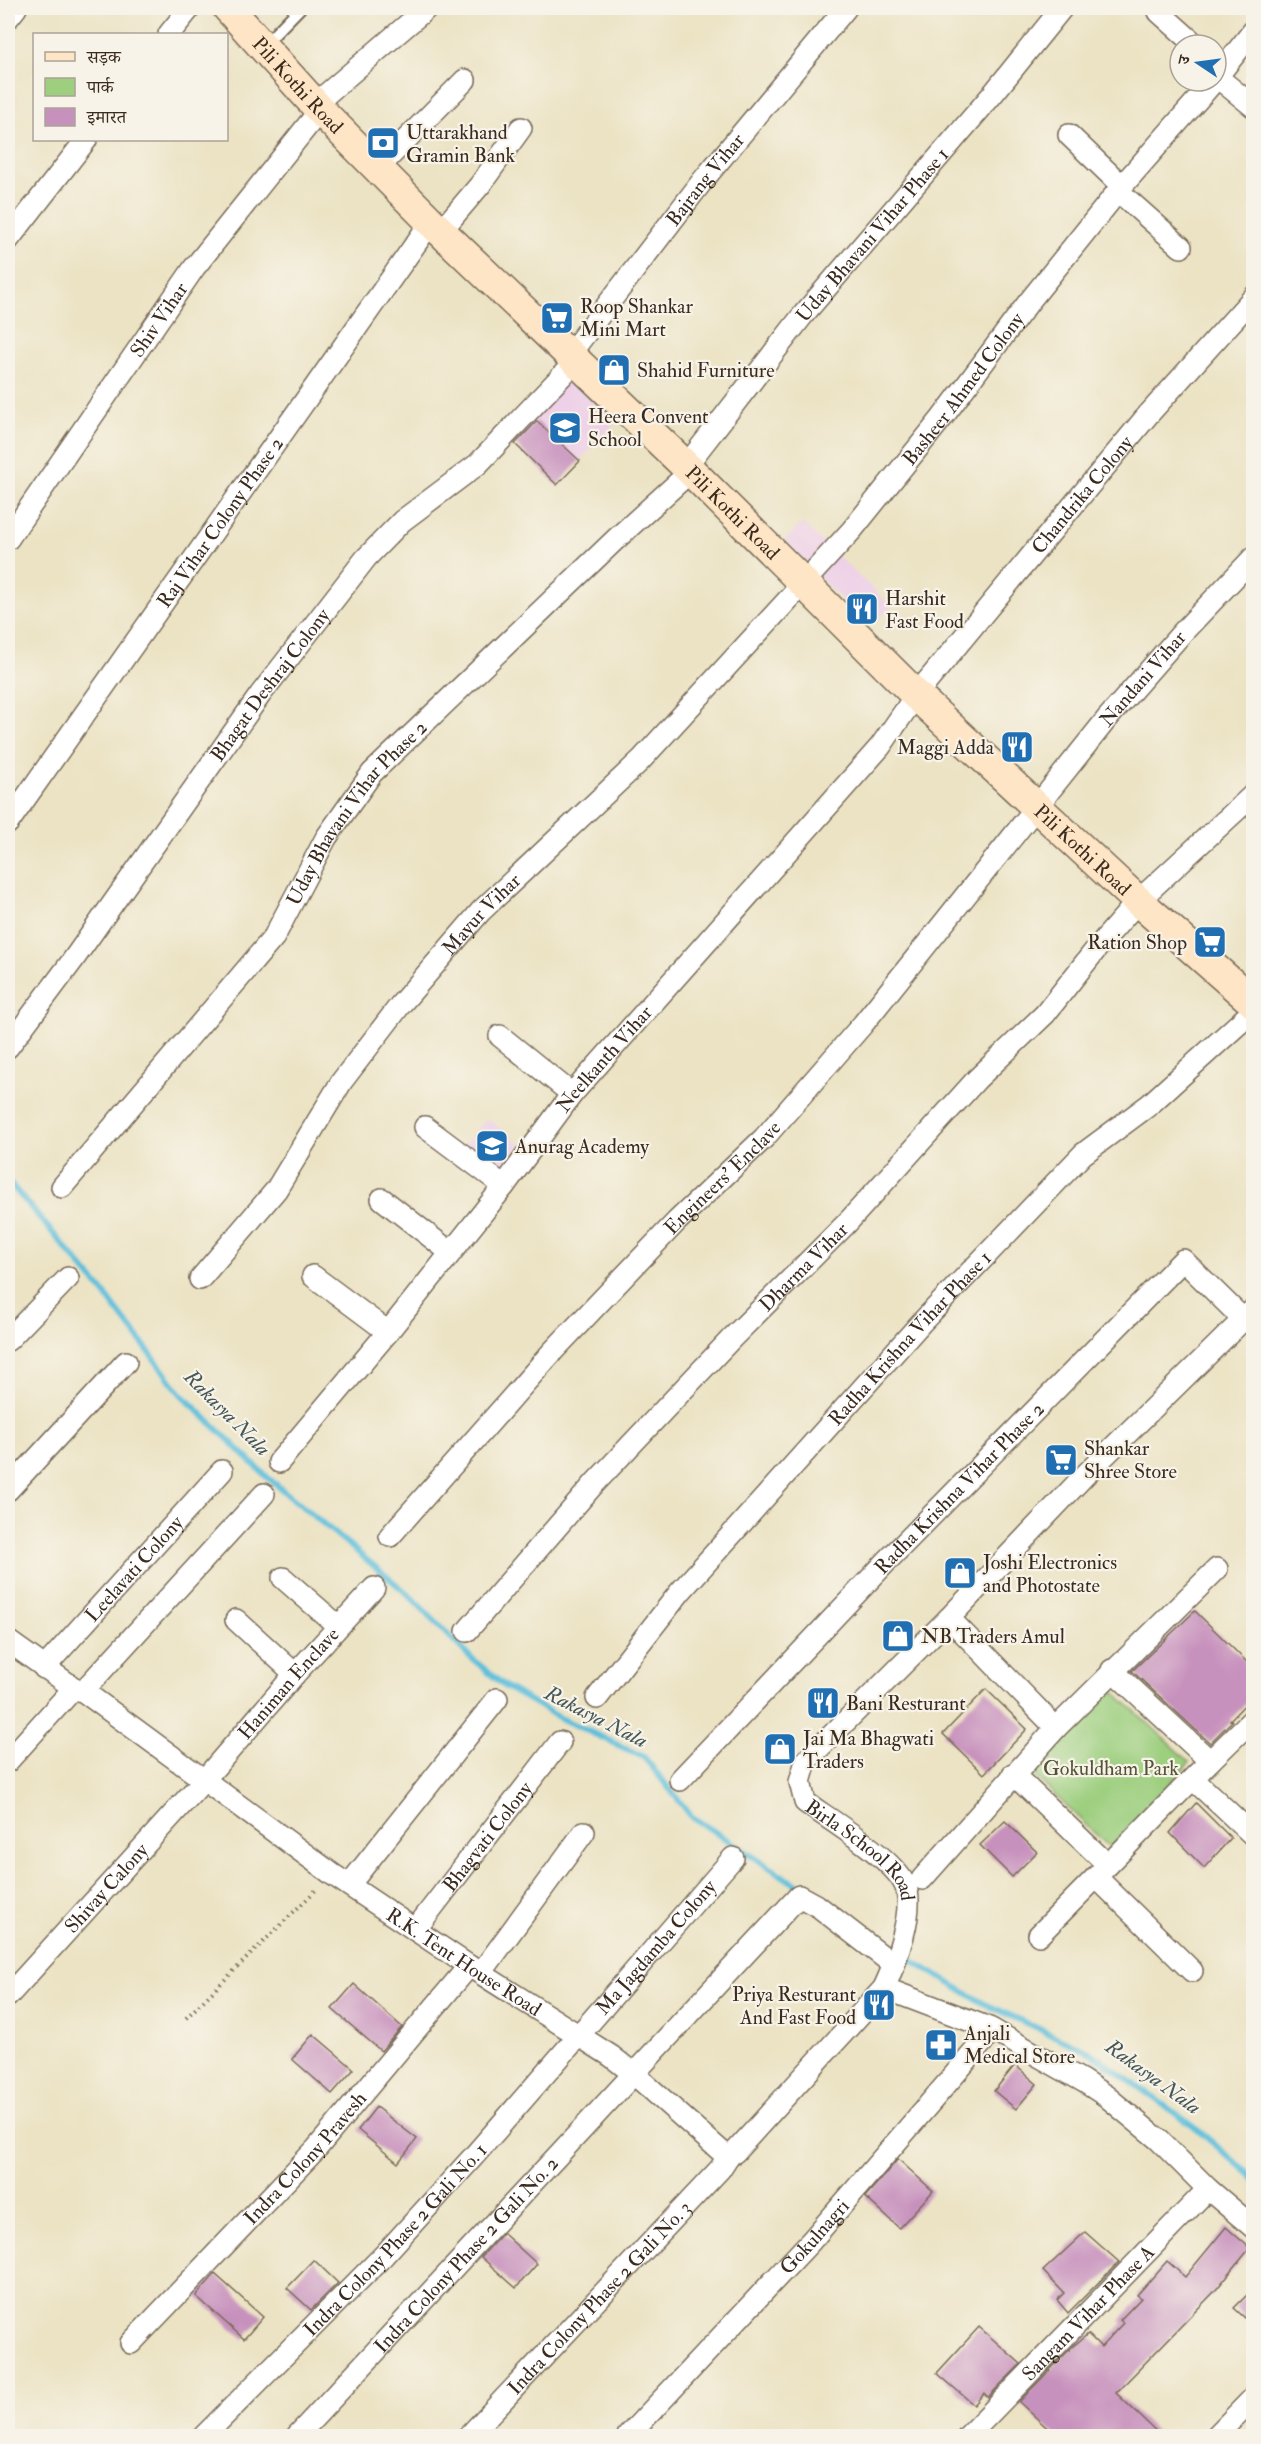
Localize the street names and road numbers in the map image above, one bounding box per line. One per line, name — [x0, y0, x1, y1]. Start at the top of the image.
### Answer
street label: Pili Kothi Road — [247, 31, 349, 139]
street label: Bajrang Vihar — [660, 128, 750, 231]
street label: Uday Bhavani Vihar Phase 1 — [790, 142, 954, 327]
street label: Shiv Vihar — [124, 277, 193, 362]
street label: Basheer Ahmed Colony — [897, 306, 1030, 470]
street label: Chandrika Colony — [1026, 429, 1139, 559]
street label: Raj Vihar Colony Phase 2 — [151, 432, 289, 612]
street label: Pili Kothi Road — [680, 460, 785, 565]
street label: Bhagat Deshraj Colony — [205, 602, 336, 766]
street label: Nandani Vihar — [1094, 625, 1191, 732]
street label: Uday Bhavani Vihar Phase 2 — [280, 715, 432, 909]
street label: Pili Kothi Road — [1029, 799, 1137, 901]
street label: Mayur Vihar — [436, 867, 526, 960]
street label: Neelkanth Vihar — [550, 1000, 658, 1117]
street label: Engineers' Enclave — [658, 1115, 786, 1240]
street label: Dharma Vihar — [753, 1216, 854, 1317]
street label: Radha Krishna Vihar Phase 1 — [823, 1245, 996, 1431]
street label: Radha Krishna Vihar Phase 2 — [869, 1396, 1049, 1579]
street label: Leelavati Colony — [79, 1509, 189, 1627]
street label: Haniman Enclave — [232, 1622, 344, 1744]
street label: Bhagvati Colony — [437, 1776, 538, 1897]
street label: Birla School Road — [801, 1794, 921, 1902]
street label: Shivay Calony — [59, 1837, 154, 1938]
street label: Ma Jagdamba Colony — [590, 1873, 722, 2020]
street label: R.K. Tent House Road — [382, 1902, 546, 2021]
street label: Indra Colony Pravesh — [238, 2086, 372, 2230]
street label: Indra Colony Phase 2 Gali No. 1 — [298, 2138, 492, 2341]
street label: Indra Colony Phase 2 Gali No. 2 — [368, 2151, 563, 2358]
street label: Gokulnagri — [774, 2194, 854, 2279]
street label: Indra Colony Phase 2 Gali No. 3 — [502, 2195, 696, 2400]
street label: Sangam Vihar Phase A — [1016, 2239, 1160, 2386]

